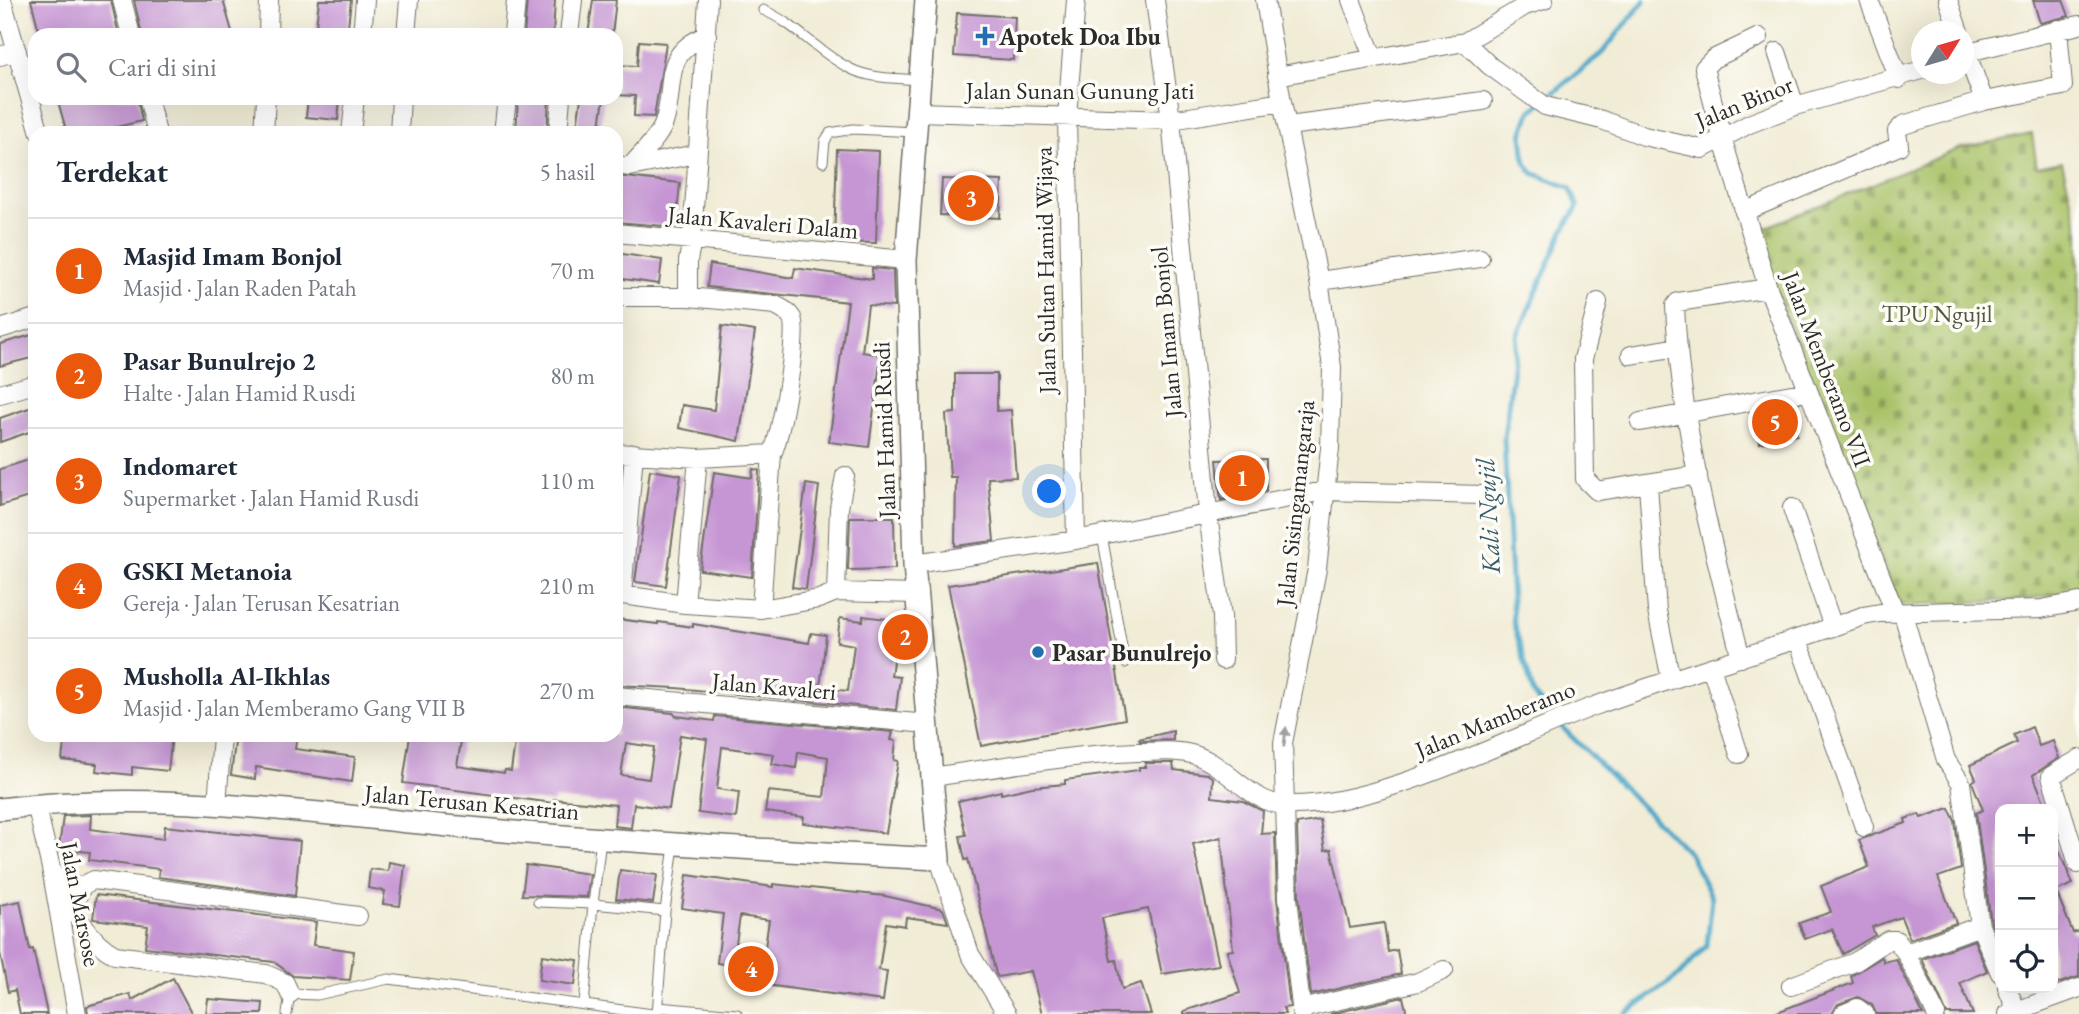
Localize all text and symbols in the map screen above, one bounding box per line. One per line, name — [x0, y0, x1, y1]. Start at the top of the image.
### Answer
place label: Apotek Doa Ibu — [998, 21, 1161, 52]
north arrow — [1911, 21, 1974, 84]
search box — [28, 28, 623, 105]
marker: Apotek Doa Ibu — [977, 28, 993, 44]
icon: search — [52, 48, 90, 86]
text: Cari di sini — [108, 50, 217, 84]
street label: Jalan Binor — [1689, 68, 1798, 136]
street label: Jalan Sunan Gunung Jati — [964, 75, 1194, 106]
street label: Jalan Sultan Hamid Wijaya — [1027, 146, 1063, 396]
text: Terdekat — [56, 152, 168, 191]
text: 5 hasil — [540, 157, 595, 187]
pin: 3 — [948, 172, 994, 224]
street label: Jalan Kavaleri Dalam — [664, 198, 860, 246]
text: Masjid Imam Bonjol — [123, 239, 342, 273]
street label: Jalan Imam Bonjol — [1143, 245, 1189, 421]
text: 1 — [73, 256, 85, 286]
text: 70 m — [550, 256, 595, 286]
street label: Jalan Memberamo VII — [1775, 265, 1879, 471]
text: Masjid · Jalan Raden Patah — [123, 273, 356, 303]
park label: TPU Ngujil — [1882, 298, 1993, 329]
street label: Jalan Hamid Rusdi — [865, 341, 903, 521]
text: Pasar Bunulrejo 2 — [123, 344, 315, 378]
text: 2 — [73, 361, 85, 391]
text: 80 m — [550, 361, 595, 391]
text: Halte · Jalan Hamid Rusdi — [123, 378, 356, 408]
pin: 5 — [1752, 396, 1798, 448]
street label: Jalan Sisingamangaraja — [1269, 398, 1321, 610]
text: Indomaret — [123, 449, 238, 483]
pin: 1 — [1219, 452, 1265, 504]
water label: Kali Ngujil — [1468, 457, 1508, 576]
text: 3 — [73, 466, 85, 496]
text: 110 m — [539, 466, 595, 496]
your location — [1032, 474, 1066, 508]
text: Supermarket · Jalan Hamid Rusdi — [123, 483, 419, 513]
text: GSKI Metanoia — [123, 554, 292, 588]
text: 4 — [73, 571, 85, 601]
text: 210 m — [539, 571, 595, 601]
text: Gereja · Jalan Terusan Kesatrian — [123, 588, 400, 618]
pin: 2 — [882, 611, 928, 663]
place label: Pasar Bunulrejo — [1052, 637, 1211, 669]
marker: Pasar Bunulrejo — [1030, 644, 1046, 660]
text: Musholla Al-Ikhlas — [123, 659, 330, 693]
street label: Jalan Kavaleri — [709, 665, 838, 707]
street label: Jalan Mamberamo — [1409, 673, 1580, 766]
text: 5 — [73, 676, 85, 706]
text: 270 m — [539, 676, 595, 706]
text: Masjid · Jalan Memberamo Gang VII B — [123, 693, 465, 723]
one-way arrow — [1280, 726, 1291, 748]
street label: Jalan Terusan Kesatrian — [361, 777, 581, 827]
map controls — [1995, 804, 2058, 993]
button: + — [1995, 804, 2058, 867]
street label: Jalan Marsose — [53, 837, 108, 969]
button: − — [1995, 867, 2058, 930]
button: locate — [1995, 930, 2058, 993]
pin: 4 — [728, 943, 774, 995]

